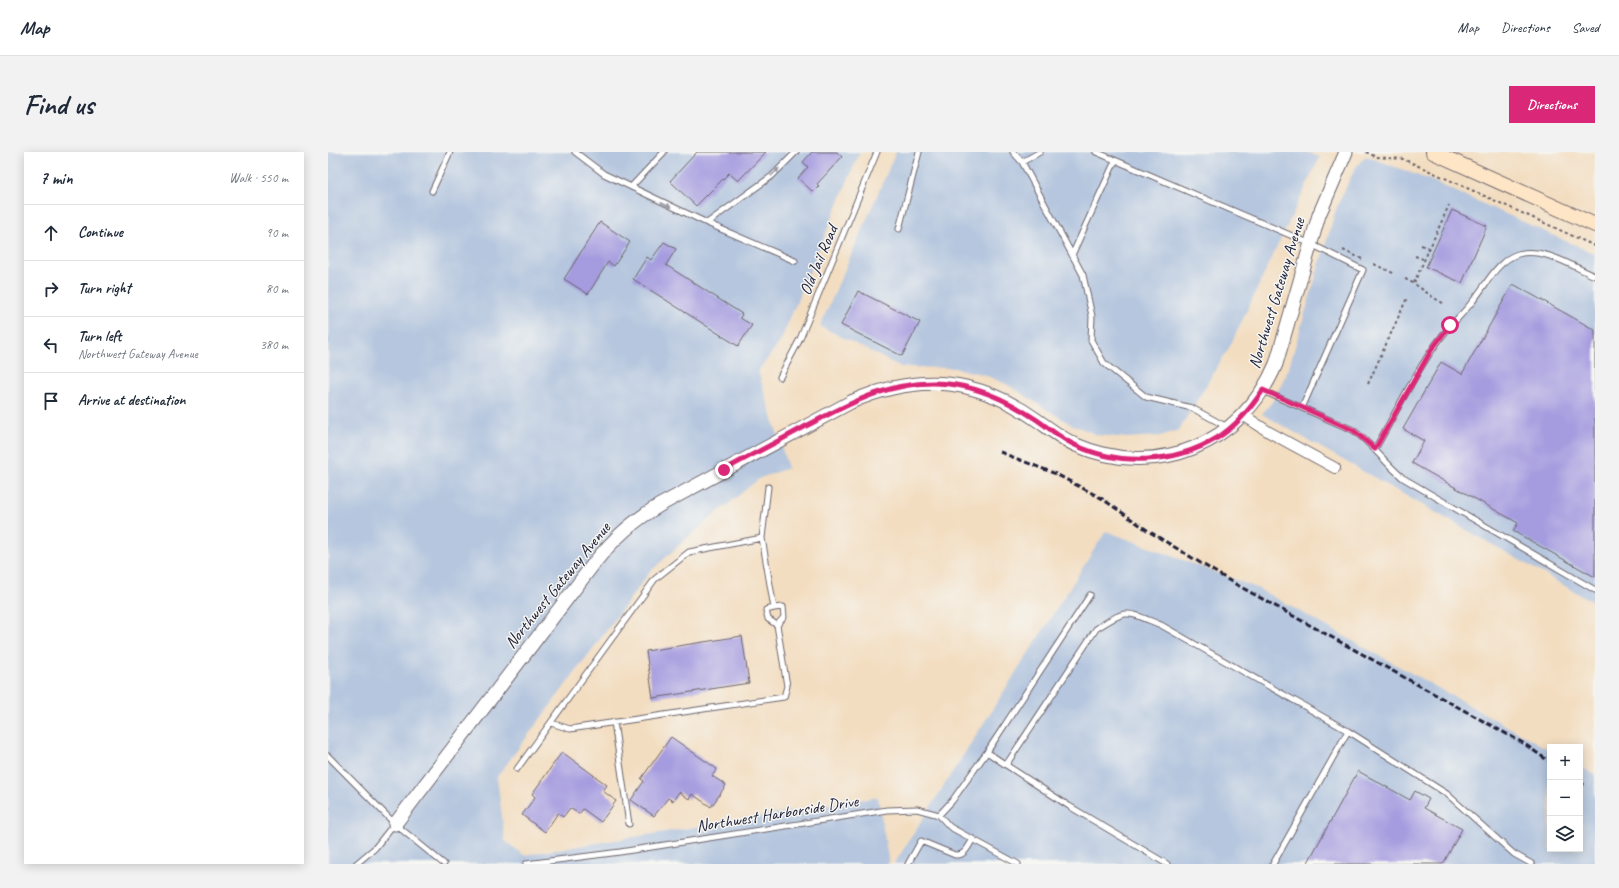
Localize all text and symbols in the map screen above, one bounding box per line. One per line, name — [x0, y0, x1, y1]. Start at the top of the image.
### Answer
text: Map — [20, 16, 50, 40]
text: Map — [1458, 19, 1479, 36]
text: Directions — [1501, 19, 1550, 36]
text: Saved — [1572, 19, 1599, 36]
button: Directions — [1509, 86, 1595, 123]
text: Find us — [24, 87, 94, 122]
text: 7 min — [40, 168, 73, 189]
one-way arrow — [770, 168, 780, 177]
text: Walk · 550 m — [229, 170, 288, 186]
one-way arrow — [660, 202, 672, 208]
street label: Northwest Gateway Avenue — [1244, 214, 1310, 371]
street label: Old Jail Road — [794, 220, 843, 298]
icon: ahead — [40, 222, 62, 244]
text: Continue — [78, 223, 123, 242]
text: 90 m — [266, 225, 288, 241]
icon: right — [40, 278, 62, 300]
text: Turn right — [78, 279, 131, 298]
text: 80 m — [266, 281, 288, 297]
route start — [1441, 316, 1459, 334]
text: Turn left — [78, 327, 121, 346]
icon: left — [40, 334, 62, 356]
text: 380 m — [260, 337, 288, 353]
text: Northwest Gateway Avenue — [78, 346, 198, 362]
icon: arrive — [40, 390, 62, 412]
text: Arrive at destination — [78, 391, 185, 410]
route end — [715, 461, 733, 479]
street label: Northwest Gateway Avenue — [500, 517, 616, 653]
map controls — [1547, 744, 1583, 852]
button: + — [1547, 744, 1583, 780]
button: − — [1547, 780, 1583, 816]
street label: Northwest Harborside Drive — [695, 790, 861, 837]
button: layers — [1547, 816, 1583, 852]

